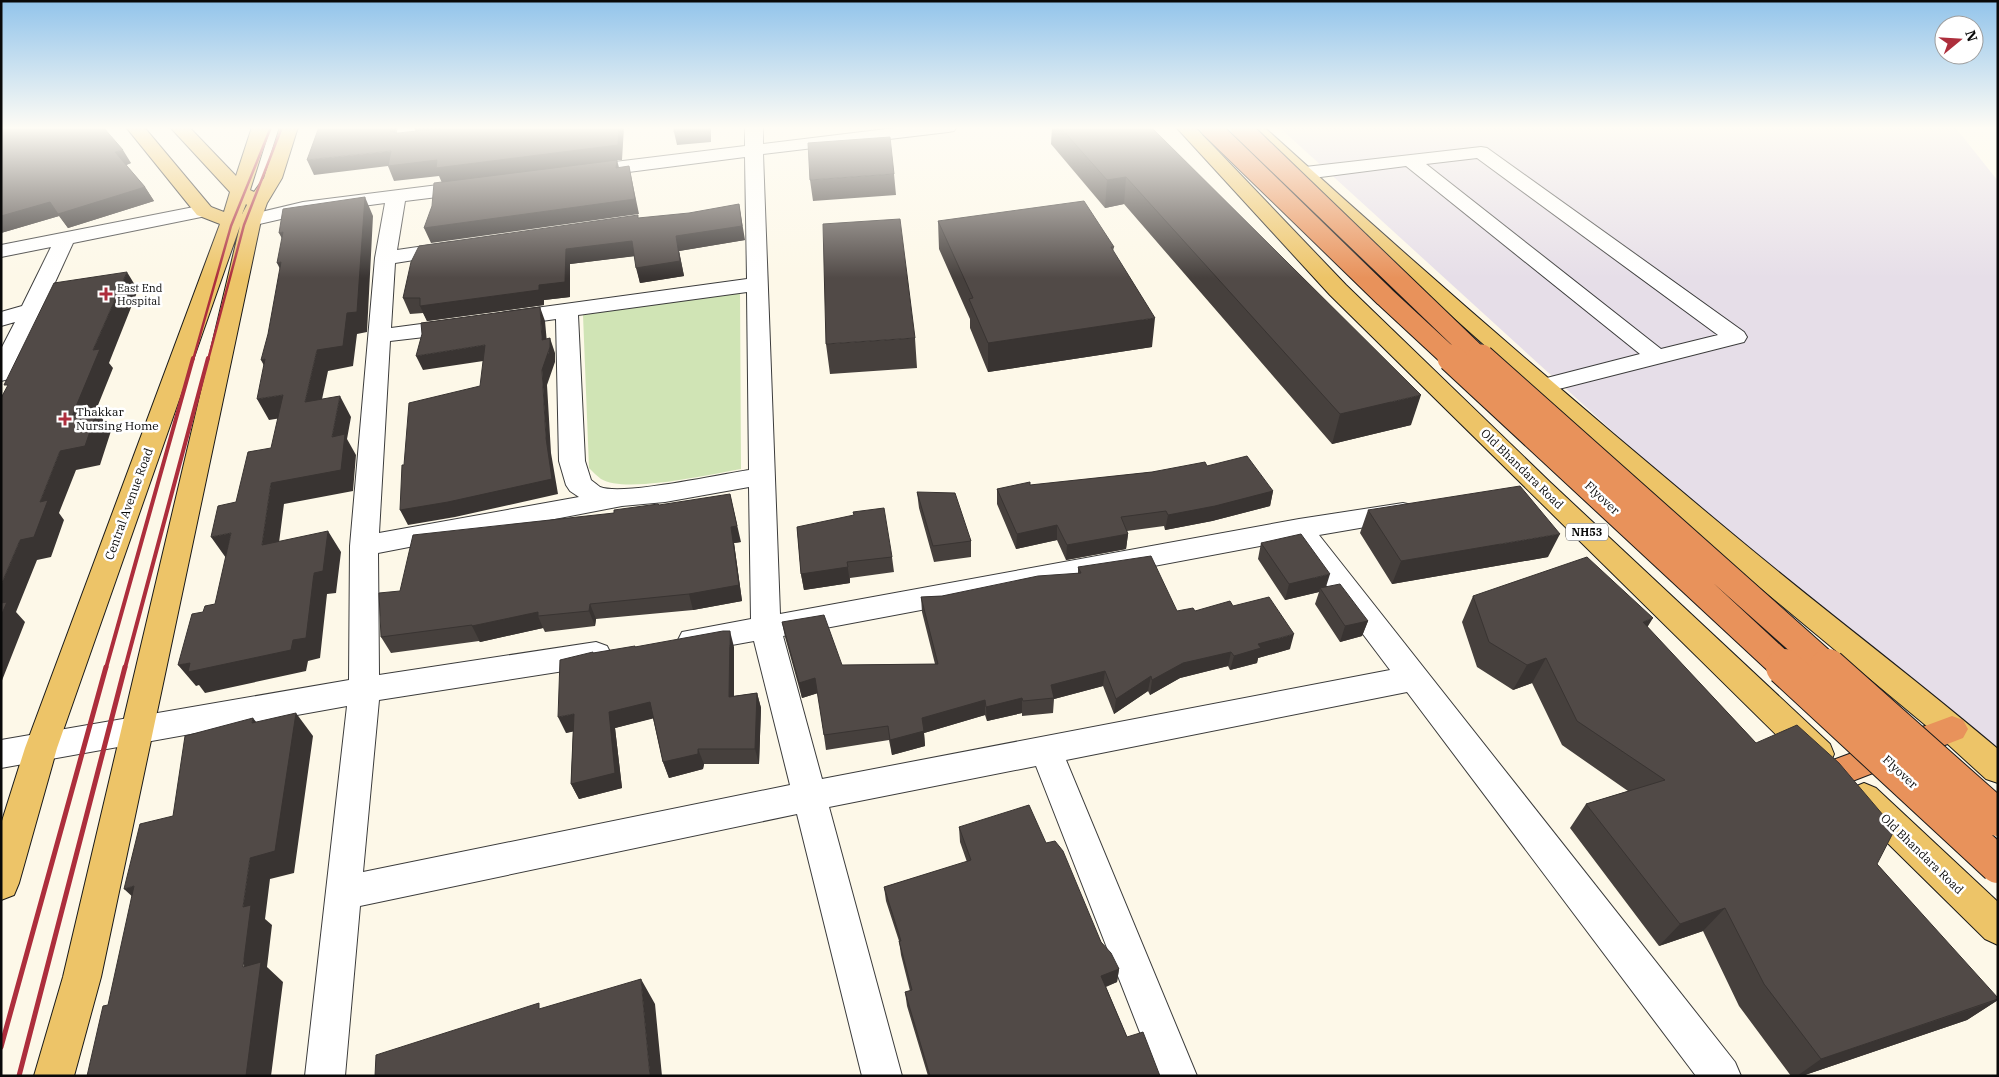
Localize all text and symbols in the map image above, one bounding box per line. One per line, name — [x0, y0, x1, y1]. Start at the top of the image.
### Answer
north arrow — [1934, 15, 1984, 65]
text: N — [1961, 28, 1982, 44]
place label: East End Hospital — [117, 281, 163, 308]
marker: East End Hospital — [99, 287, 113, 301]
place label: Thakkar Nursing Home — [76, 404, 159, 433]
marker: Thakkar Nursing Home — [58, 412, 72, 426]
street label: Old Bhandara Road — [1478, 425, 1567, 512]
street label: Central Avenue Road — [101, 446, 156, 562]
street label: Flyover — [1582, 478, 1623, 518]
road number: NH53 — [1566, 524, 1608, 540]
street label: Flyover — [1880, 752, 1921, 792]
street label: Old Bhandara Road — [1878, 810, 1967, 897]

